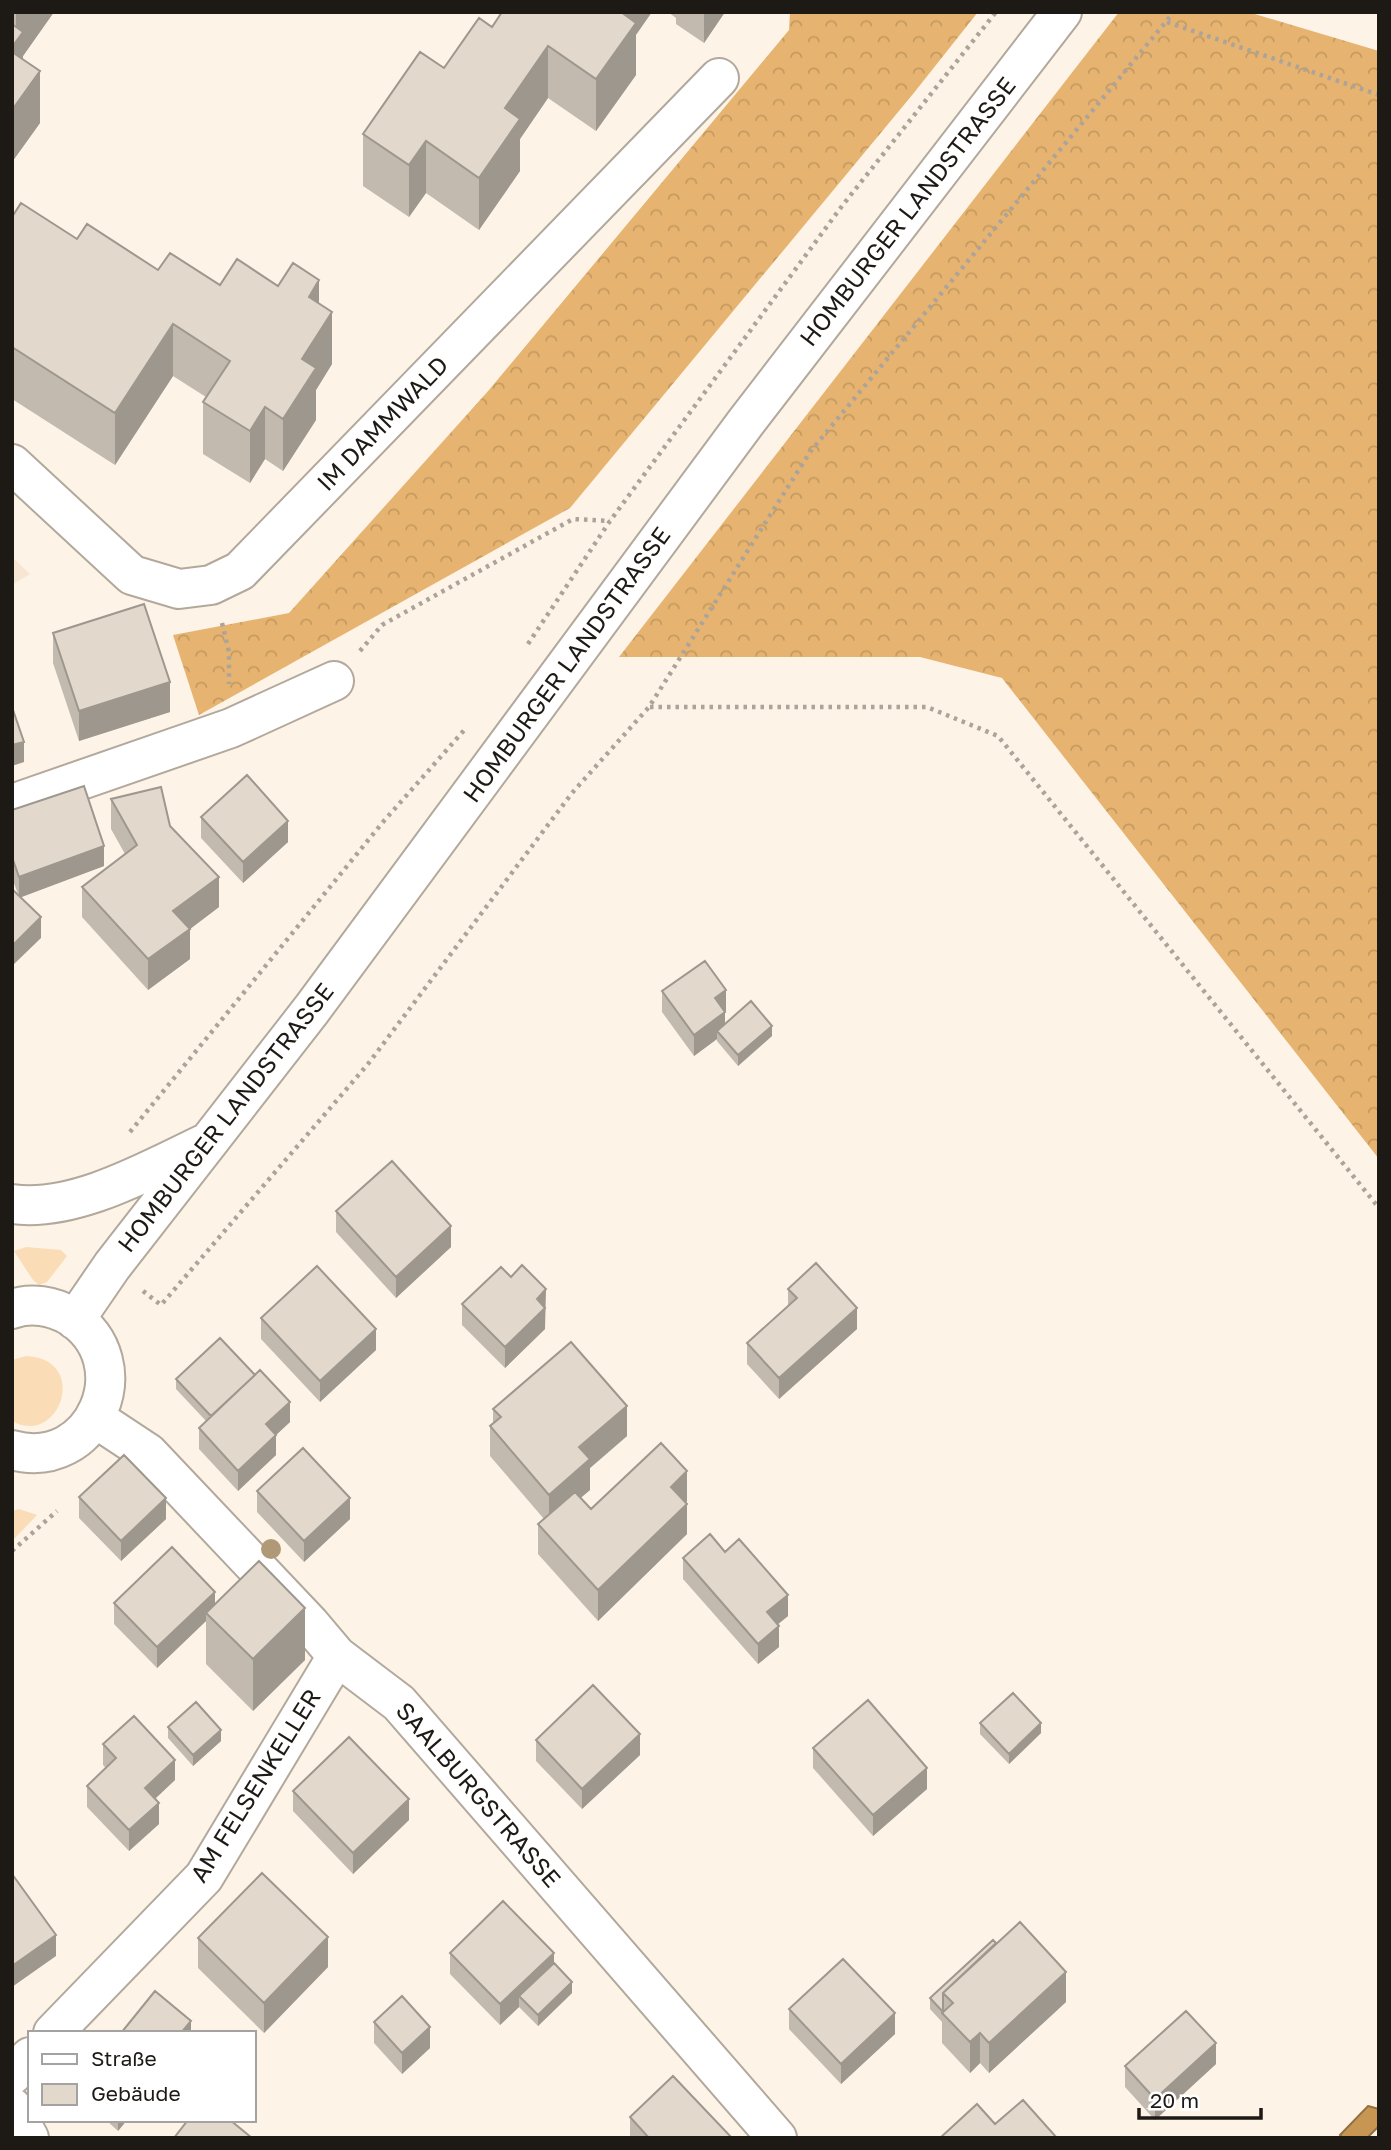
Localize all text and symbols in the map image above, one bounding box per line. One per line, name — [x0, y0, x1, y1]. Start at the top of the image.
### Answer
street label: HOMBURGER LANDSTRASSE — [793, 71, 1021, 351]
street label: IM DAMMWALD — [310, 350, 453, 496]
street label: HOMBURGER LANDSTRASSE — [456, 521, 676, 808]
street label: HOMBURGER LANDSTRASSE — [111, 977, 339, 1257]
street label: AM FELSENKELLER — [183, 1683, 326, 1887]
street label: SAALBURGSTRASSE — [391, 1696, 567, 1893]
legend — [28, 2031, 256, 2122]
text: Straße — [91, 2045, 157, 2071]
scale bar — [1139, 2076, 1262, 2120]
text: Gebäude — [91, 2080, 181, 2106]
text: 20 m — [1150, 2087, 1199, 2113]

